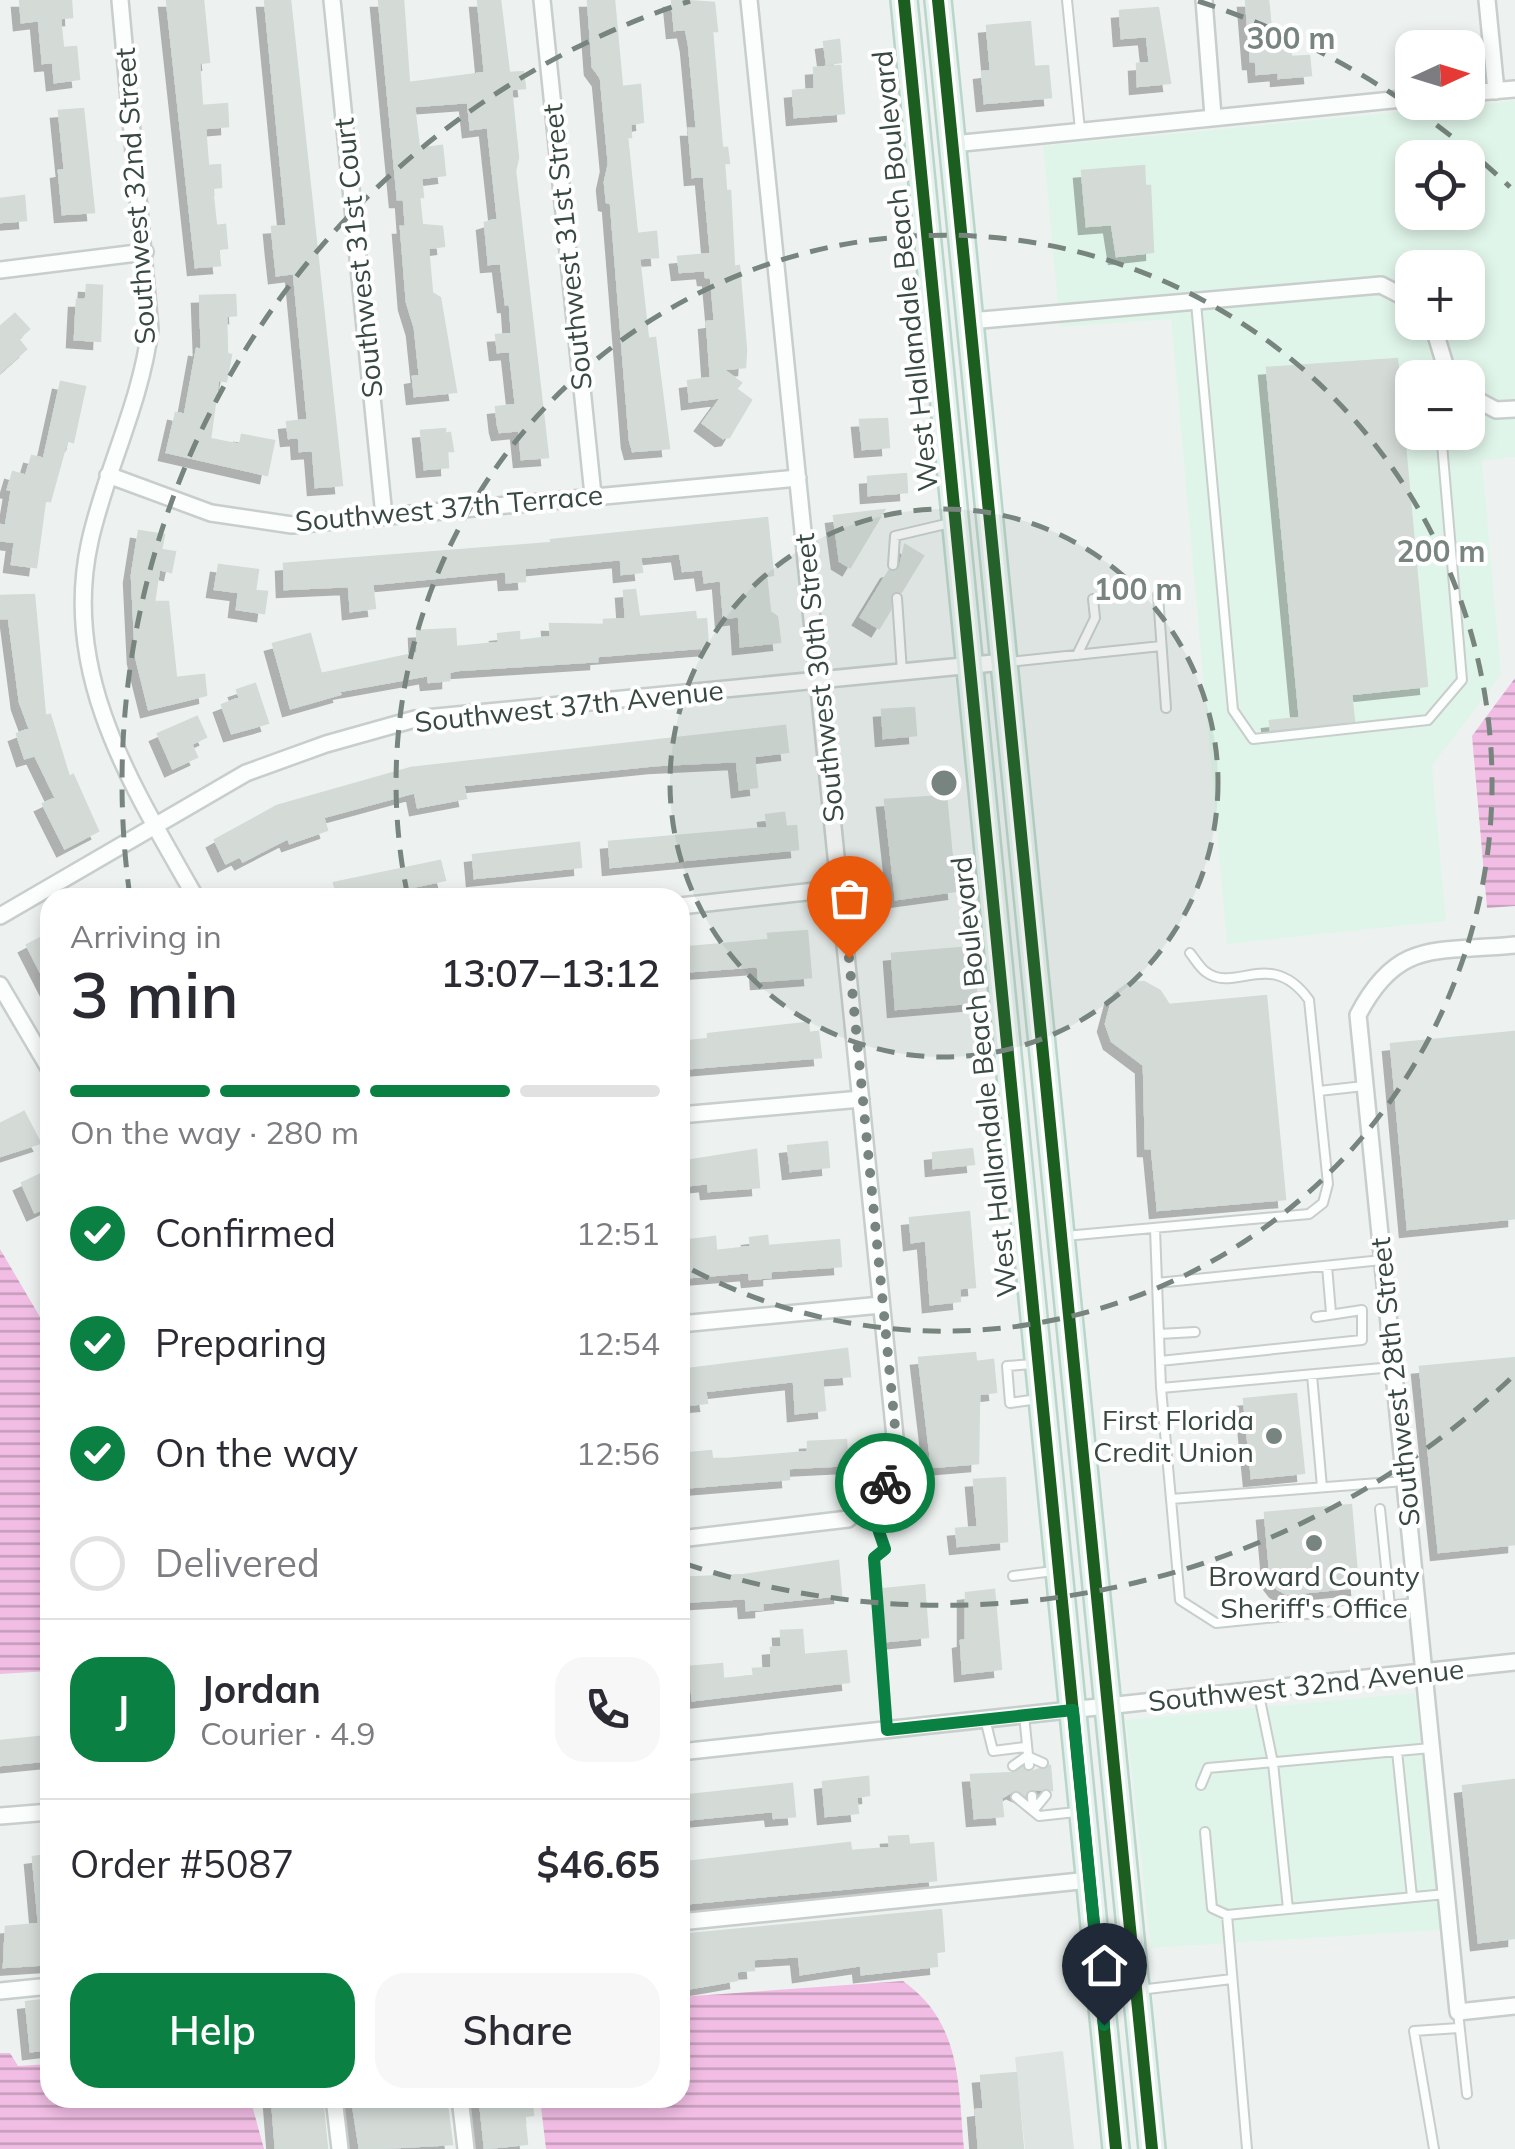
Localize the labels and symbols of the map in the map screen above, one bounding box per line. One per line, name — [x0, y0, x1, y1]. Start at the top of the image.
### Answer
text: 300 m — [1246, 19, 1336, 57]
north arrow — [1395, 30, 1485, 120]
street label: Southwest 32nd Street — [107, 46, 162, 346]
street label: West Hallandale Beach Boulevard — [864, 49, 945, 493]
street label: Southwest 31st Street — [534, 102, 599, 392]
street label: Southwest 31st Court — [325, 116, 390, 400]
street label: Southwest 37th Terrace — [294, 477, 604, 538]
street label: Southwest 30th Street — [786, 532, 851, 824]
text: 200 m — [1396, 532, 1486, 570]
text: 100 m — [1093, 570, 1183, 608]
street label: Southwest 37th Avenue — [413, 672, 725, 739]
centre of rings — [926, 765, 962, 801]
street label: West Hallandale Beach Boulevard — [943, 855, 1024, 1299]
pin — [807, 856, 892, 959]
street label: Southwest 28th Street — [1362, 1236, 1427, 1528]
place label: First Florida Credit Union — [1093, 1402, 1254, 1469]
marker: First Florida Credit Union — [1263, 1425, 1285, 1447]
courier — [835, 1433, 935, 1533]
marker: Broward County Sheriff's Office — [1303, 1532, 1325, 1554]
place label: Broward County Sheriff's Office — [1208, 1558, 1420, 1625]
street label: Southwest 32nd Avenue — [1146, 1651, 1466, 1719]
pin — [1062, 1923, 1147, 2026]

